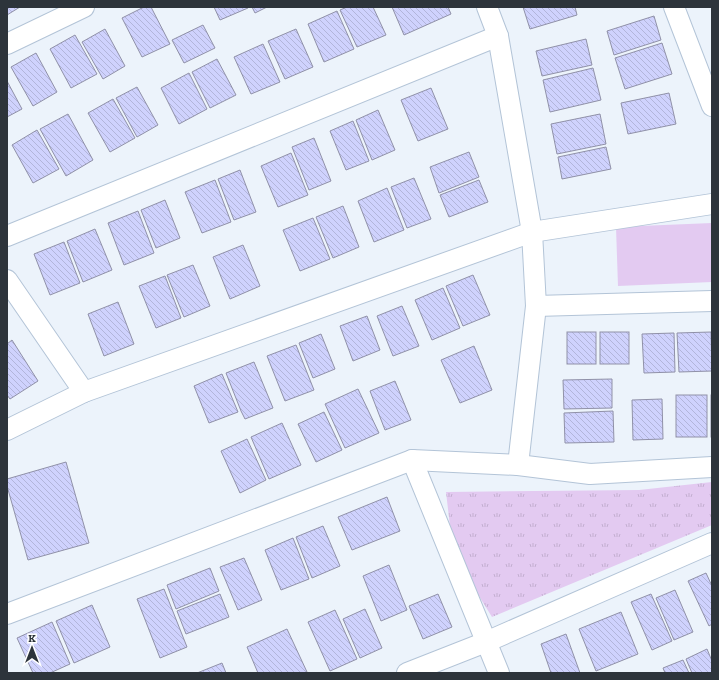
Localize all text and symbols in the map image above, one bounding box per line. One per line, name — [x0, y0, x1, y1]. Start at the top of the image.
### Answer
north arrow — [12, 628, 52, 668]
text: K — [28, 632, 36, 645]

